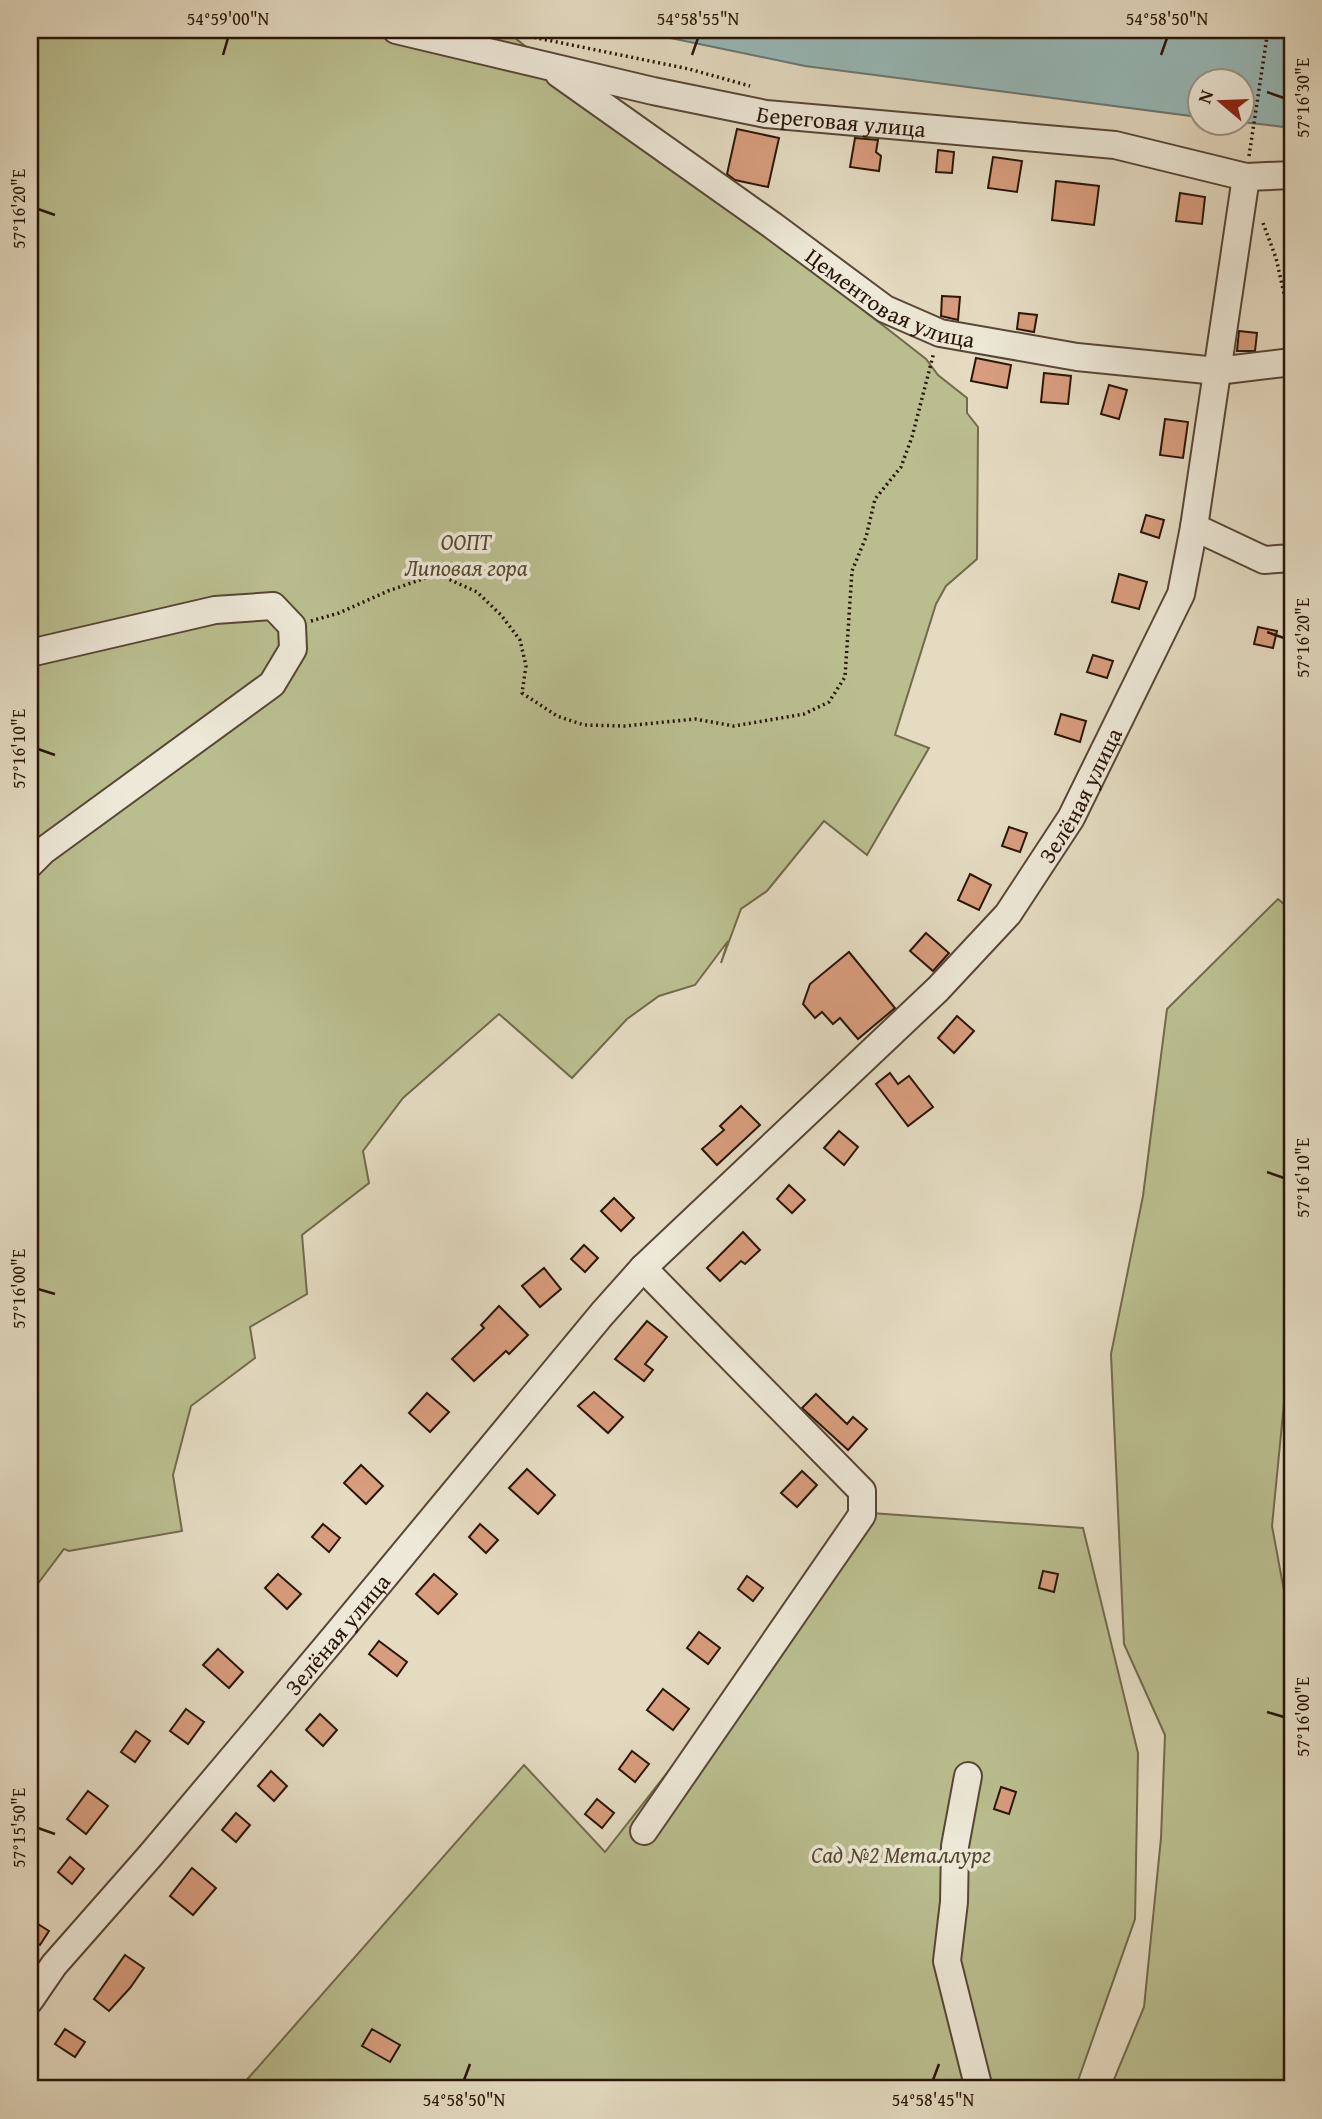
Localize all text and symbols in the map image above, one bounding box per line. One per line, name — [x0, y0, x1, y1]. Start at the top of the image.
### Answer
text: 54°59'00"N — [187, 5, 270, 32]
text: 54°58'55"N — [657, 5, 740, 32]
text: 54°58'50"N — [1126, 5, 1209, 32]
text: 57°16'30"E — [1289, 58, 1316, 138]
north arrow — [1186, 66, 1256, 136]
text: N — [1190, 86, 1220, 107]
street label: Береговая улица — [754, 96, 927, 145]
text: 57°16'20"E — [5, 169, 32, 249]
street label: Цементовая улица — [799, 239, 978, 355]
park label: ООПТ Липовая гора — [405, 525, 528, 584]
text: 57°16'20"E — [1289, 598, 1316, 678]
text: 57°16'10"E — [5, 709, 32, 789]
street label: Зелёная улица — [1030, 722, 1130, 869]
text: 57°16'10"E — [1289, 1138, 1316, 1218]
text: 57°16'00"E — [5, 1249, 32, 1329]
street label: Зелёная улица — [276, 1566, 397, 1702]
text: 57°16'00"E — [1289, 1677, 1316, 1757]
text: 57°15'50"E — [5, 1788, 32, 1868]
park label: Сад №2 Металлург — [811, 1838, 991, 1871]
text: 54°58'50"N — [423, 2086, 506, 2113]
text: 54°58'45"N — [892, 2086, 975, 2113]

